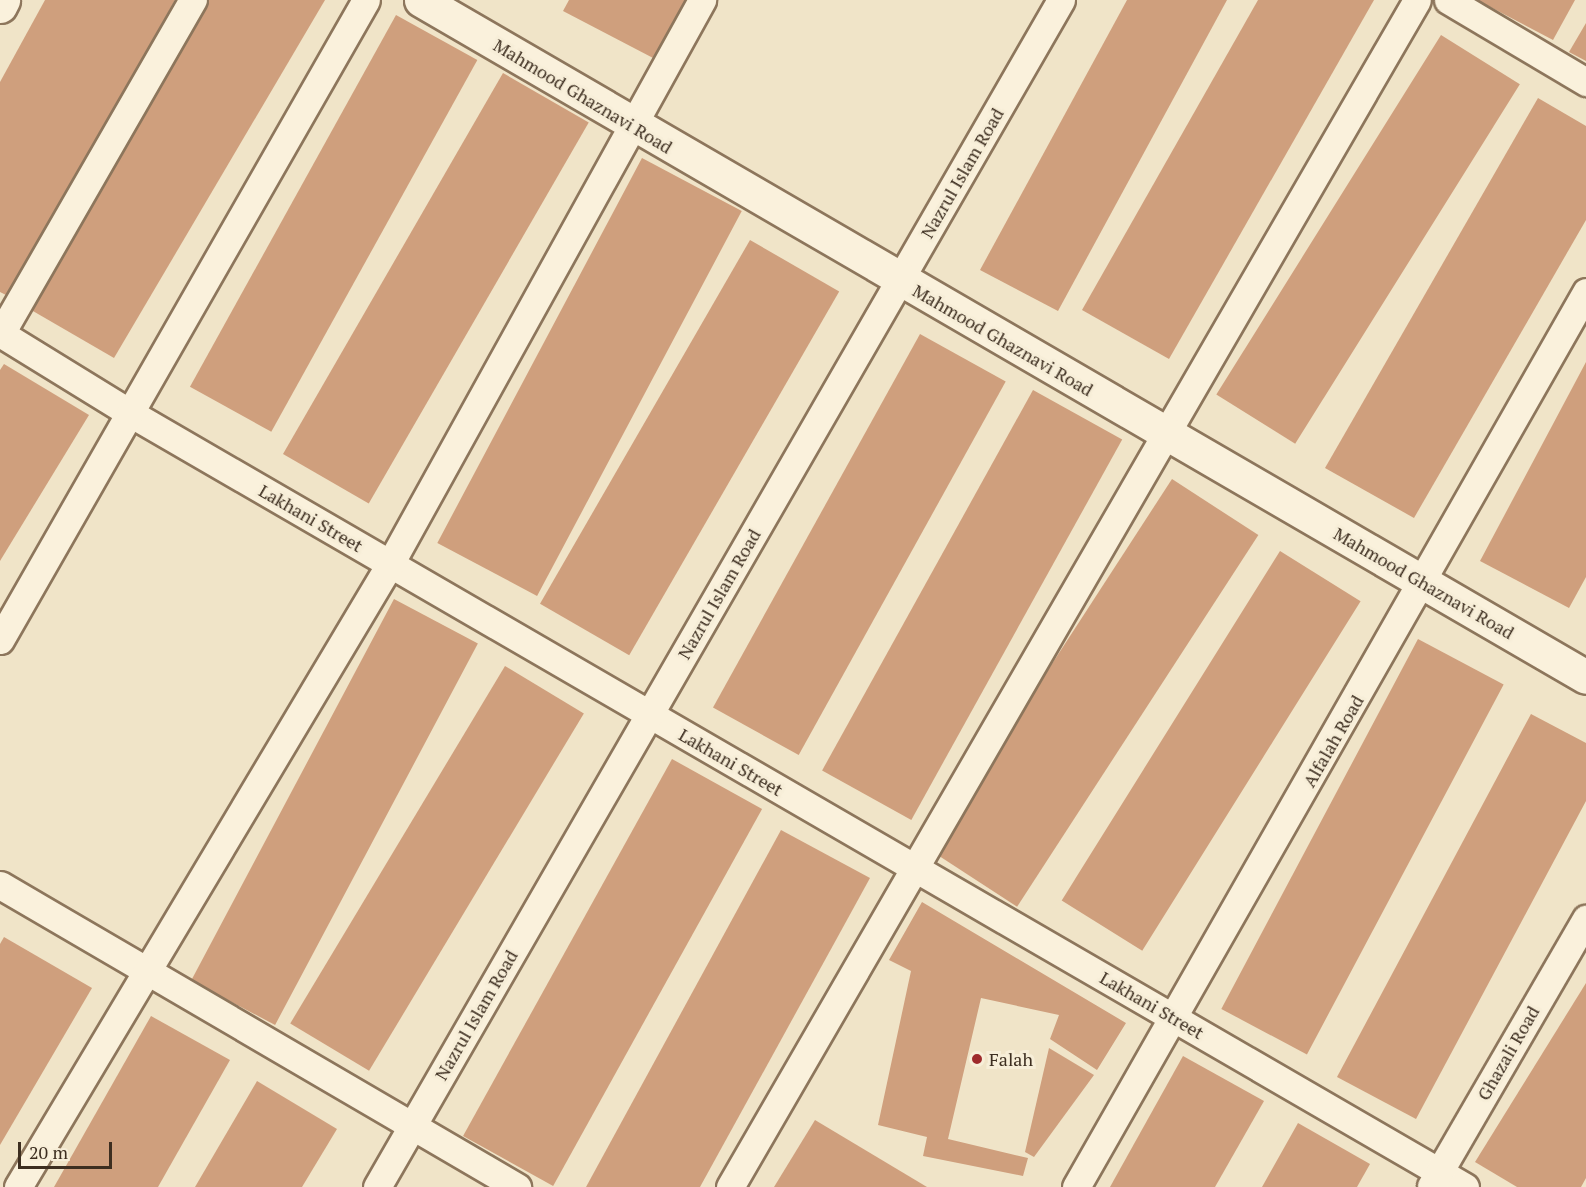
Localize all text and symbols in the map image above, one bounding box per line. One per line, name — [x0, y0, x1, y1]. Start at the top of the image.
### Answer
street label: Mahmood Ghaznavi Road — [490, 34, 676, 158]
street label: Nazrul Islam Road — [916, 104, 1008, 242]
street label: Mahmood Ghaznavi Road — [909, 279, 1097, 401]
street label: Lakhani Street — [255, 480, 367, 556]
street label: Mahmood Ghaznavi Road — [1330, 522, 1518, 644]
street label: Nazrul Islam Road — [673, 525, 765, 663]
street label: Alfalah Road — [1298, 691, 1368, 791]
street label: Lakhani Street — [675, 724, 787, 800]
street label: Nazrul Islam Road — [430, 946, 522, 1084]
street label: Lakhani Street — [1096, 967, 1208, 1043]
street label: Ghazali Road — [1472, 1002, 1544, 1104]
place label: Falah — [989, 1048, 1033, 1070]
marker: Falah — [970, 1052, 984, 1066]
scale bar — [21, 1130, 116, 1168]
text: 20 m — [29, 1140, 68, 1164]

